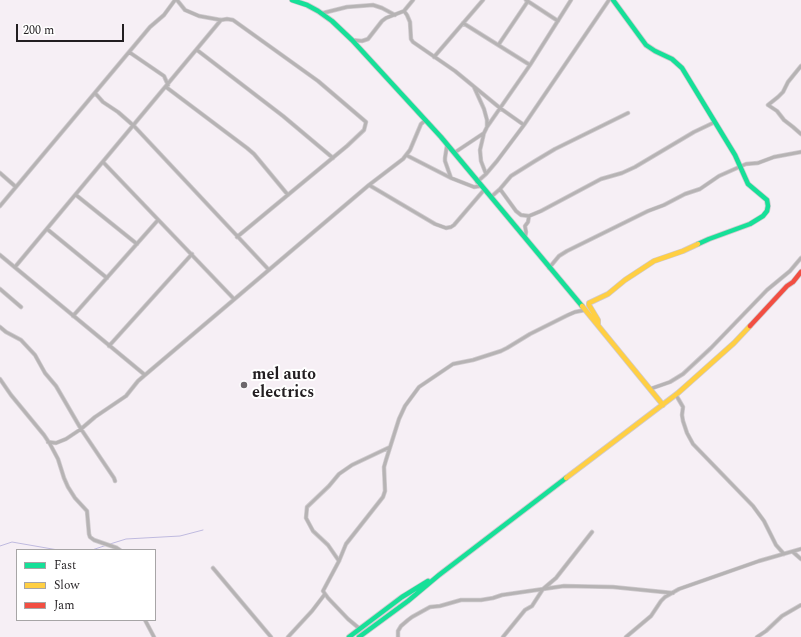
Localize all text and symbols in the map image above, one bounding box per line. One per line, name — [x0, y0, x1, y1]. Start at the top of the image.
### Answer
scale bar — [18, 16, 126, 42]
text: 200 m — [23, 21, 54, 40]
place label: mel auto electrics — [252, 366, 316, 404]
marker: mel auto electrics — [239, 380, 249, 390]
legend — [16, 549, 156, 621]
text: Fast — [54, 556, 76, 575]
text: Slow — [54, 576, 79, 595]
text: Jam — [54, 596, 75, 615]

